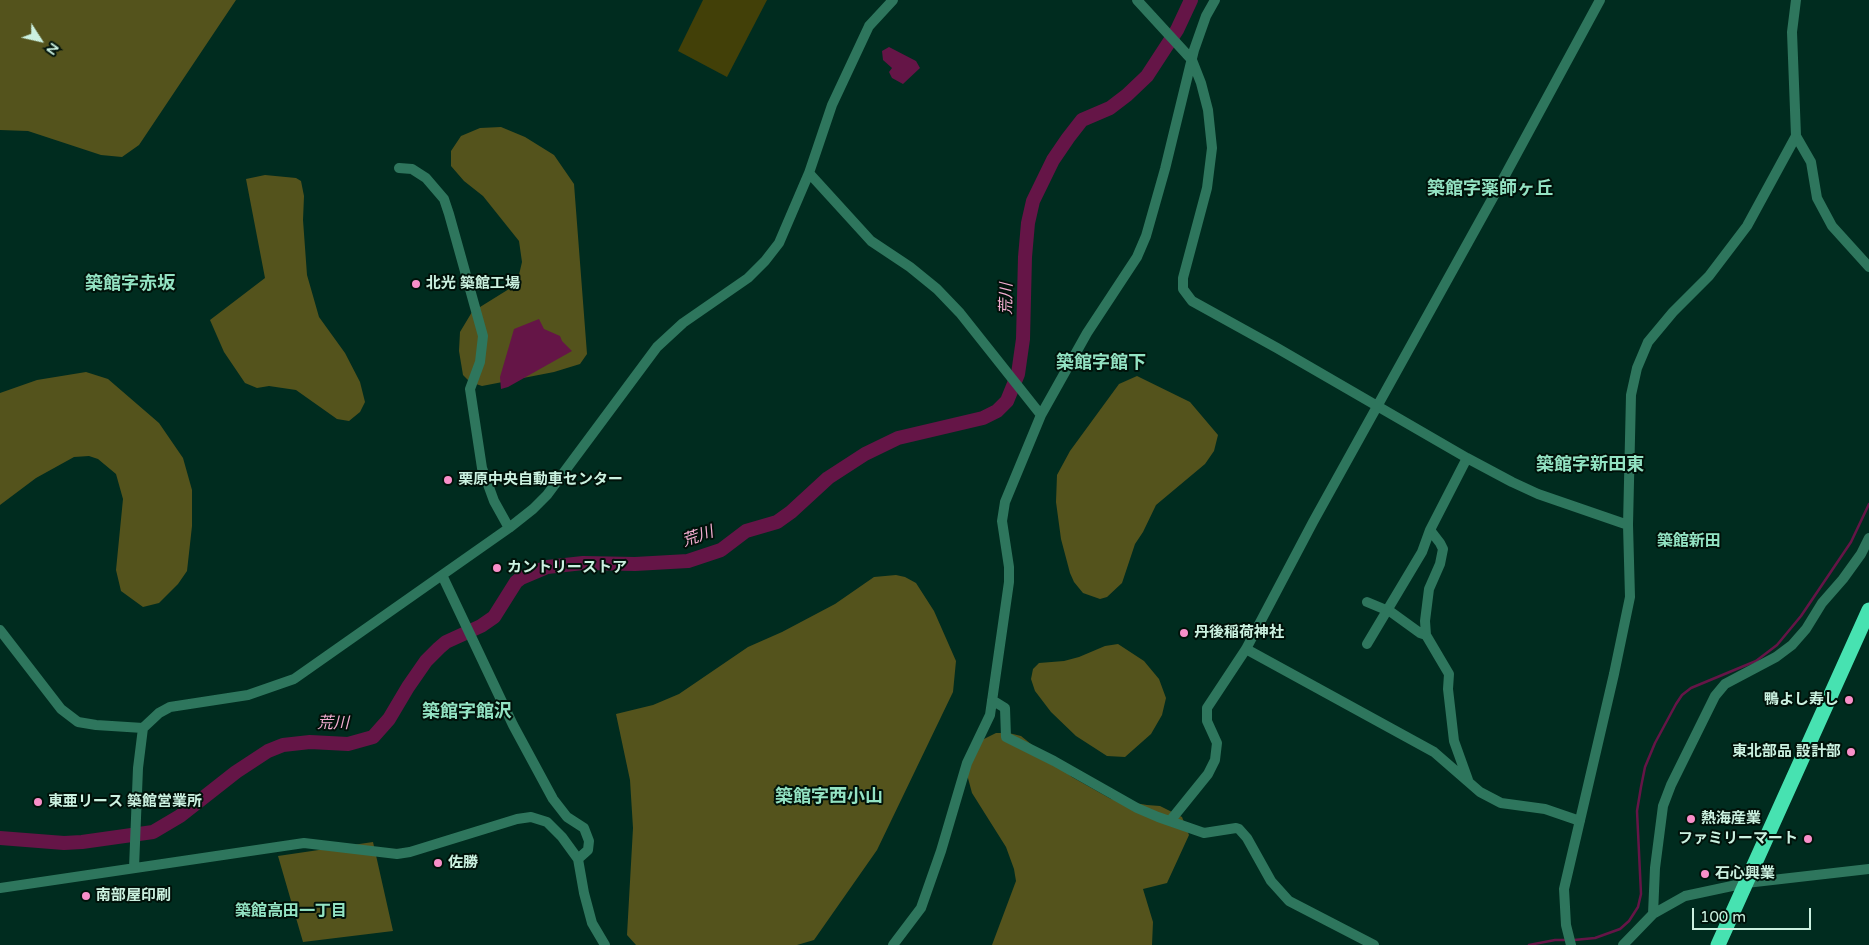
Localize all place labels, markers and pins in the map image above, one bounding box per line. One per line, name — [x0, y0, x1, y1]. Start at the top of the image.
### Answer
place label: 北光 築館工場 — [426, 275, 520, 293]
marker: 北光 築館工場 — [410, 278, 422, 290]
place label: 栗原中央自動車センター — [458, 471, 623, 489]
marker: 栗原中央自動車センター — [442, 474, 454, 486]
place label: カントリーストア — [507, 559, 627, 577]
marker: カントリーストア — [491, 562, 503, 574]
place label: 丹後稲荷神社 — [1194, 624, 1284, 642]
marker: 丹後稲荷神社 — [1178, 627, 1190, 639]
place label: 鴨よし寿し — [1764, 691, 1839, 709]
marker: 鴨よし寿し — [1843, 694, 1855, 706]
place label: 東北部品 設計部 — [1732, 743, 1841, 761]
marker: 東北部品 設計部 — [1845, 746, 1857, 758]
place label: 東亜リース 築館営業所 — [48, 793, 202, 811]
marker: 東亜リース 築館営業所 — [32, 796, 44, 808]
place label: 熱海産業 — [1701, 810, 1761, 828]
marker: 熱海産業 — [1685, 813, 1697, 825]
place label: ファミリーマート — [1678, 830, 1798, 848]
marker: ファミリーマート — [1802, 833, 1814, 845]
place label: 佐勝 — [448, 854, 478, 872]
marker: 佐勝 — [432, 857, 444, 869]
place label: 石心興業 — [1715, 865, 1775, 883]
marker: 石心興業 — [1699, 868, 1711, 880]
place label: 南部屋印刷 — [96, 887, 171, 905]
marker: 南部屋印刷 — [80, 890, 92, 902]

